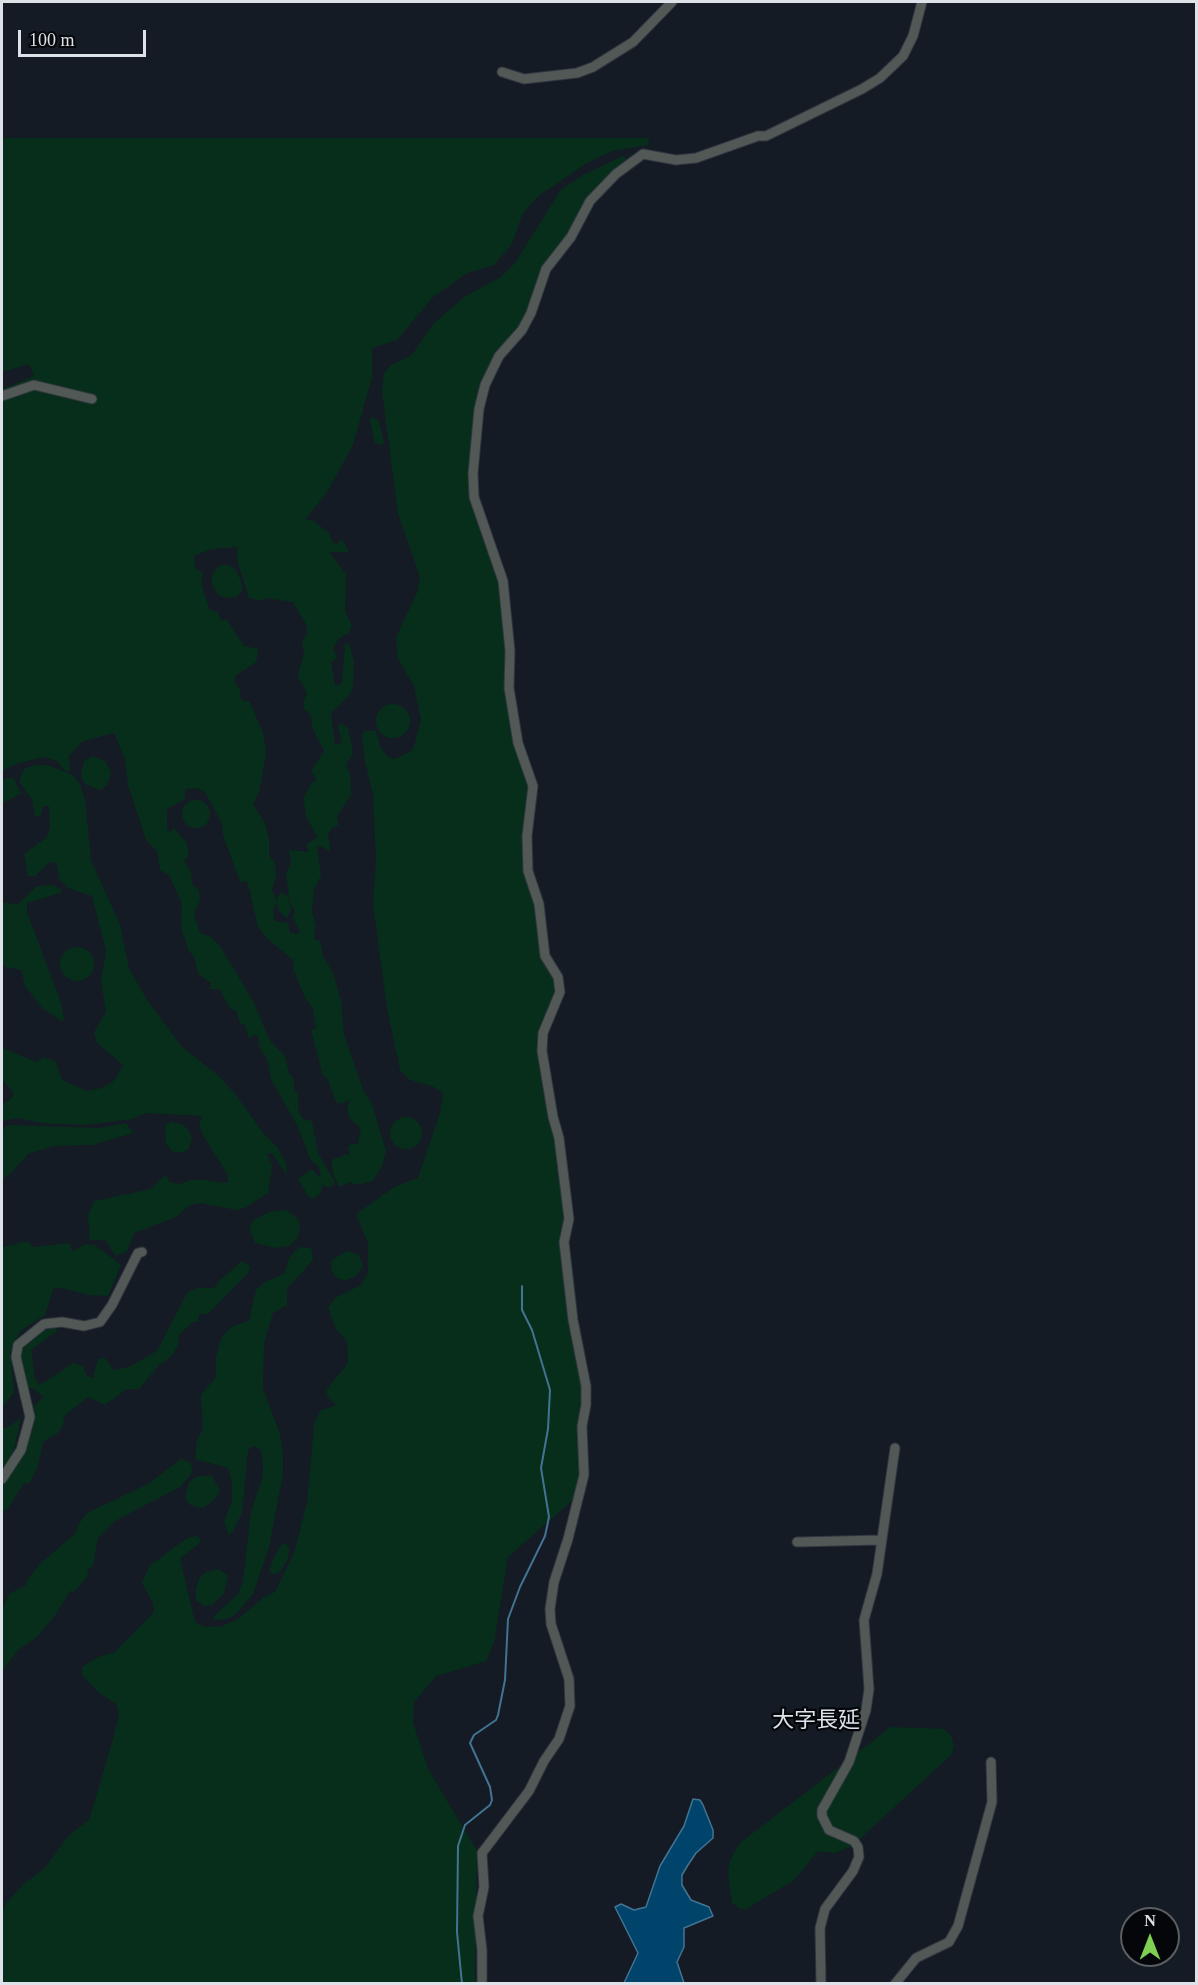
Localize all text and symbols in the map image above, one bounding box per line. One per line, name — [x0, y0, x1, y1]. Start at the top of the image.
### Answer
scale bar — [21, 18, 148, 56]
text: 100 m — [29, 30, 75, 50]
district label: 大字長延 — [772, 1706, 860, 1732]
north arrow — [1120, 1907, 1180, 1967]
text: N — [1144, 1912, 1156, 1929]

